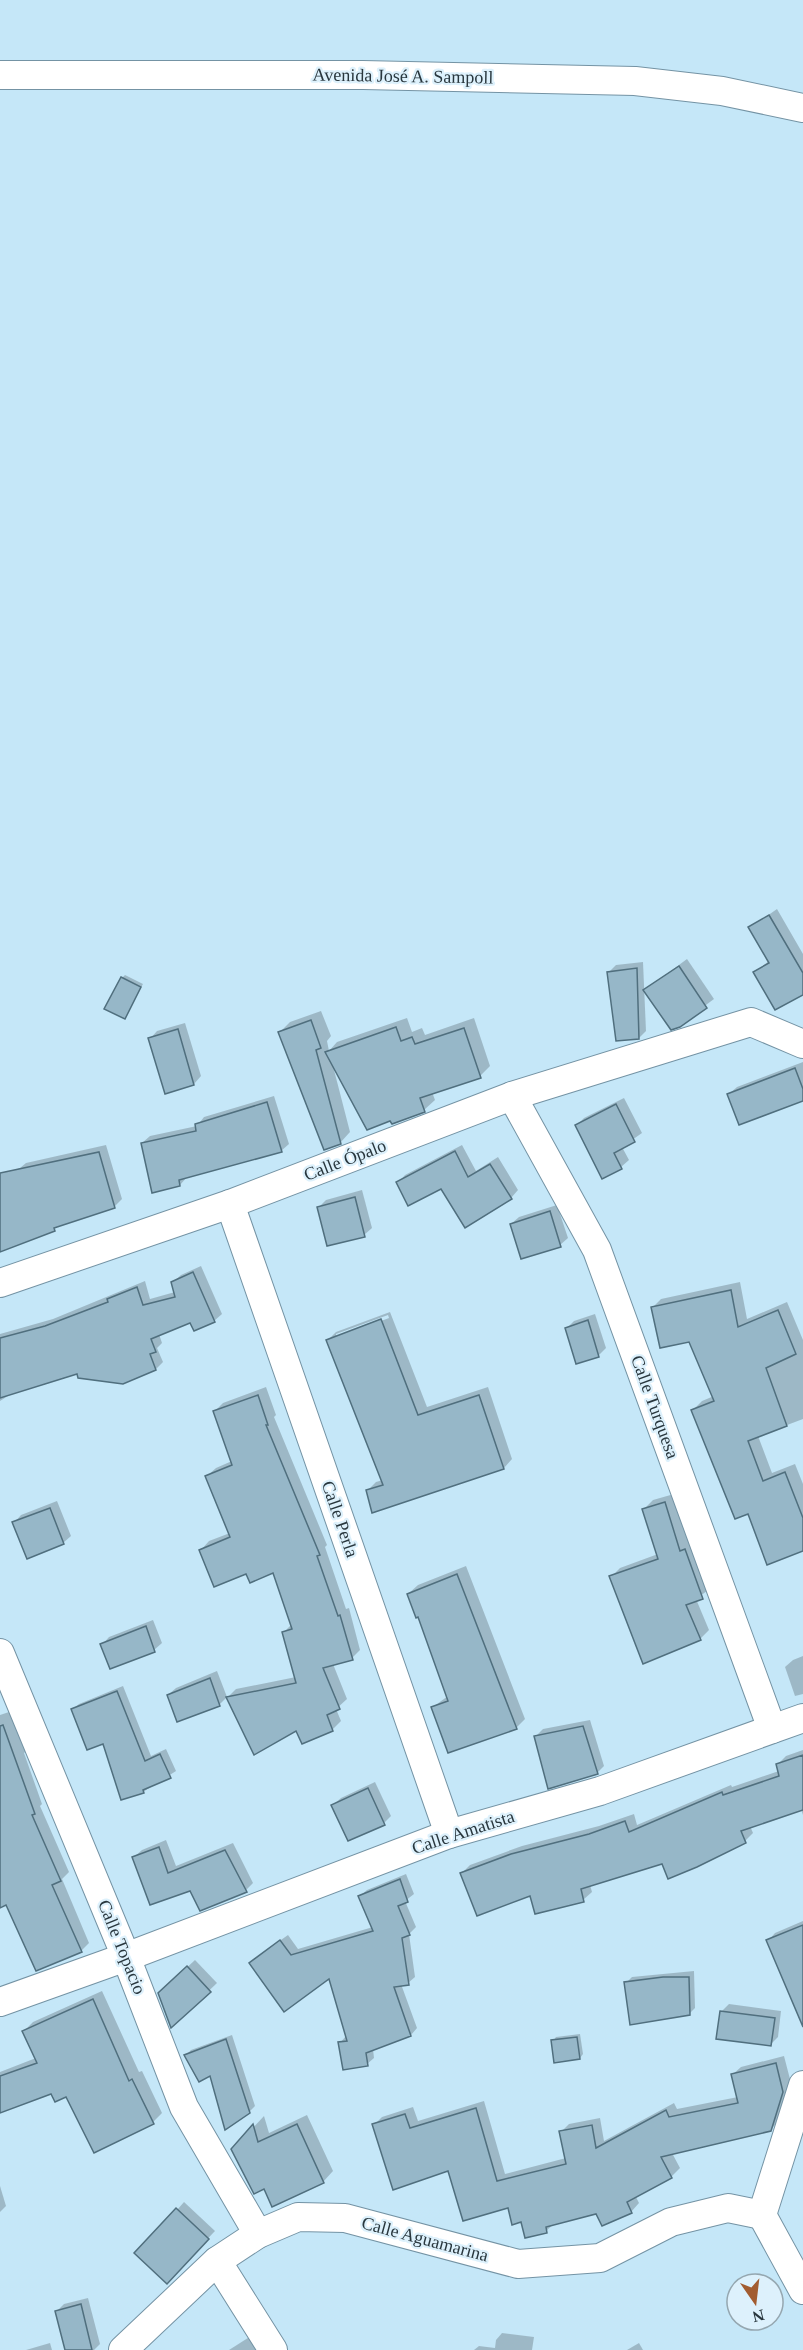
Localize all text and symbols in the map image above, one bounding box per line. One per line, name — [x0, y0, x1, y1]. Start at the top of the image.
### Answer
street label: Avenida José A. Sampoll — [313, 64, 493, 88]
street label: Calle Ópalo — [301, 1134, 389, 1185]
street label: Calle Turquesa — [627, 1353, 683, 1461]
street label: Calle Perla — [318, 1478, 362, 1560]
street label: Calle Amatista — [409, 1806, 517, 1858]
street label: Calle Topacio — [94, 1897, 150, 1997]
street label: Calle Aguamarina — [359, 2212, 491, 2266]
north arrow — [725, 2272, 785, 2332]
text: N — [750, 2306, 766, 2326]

